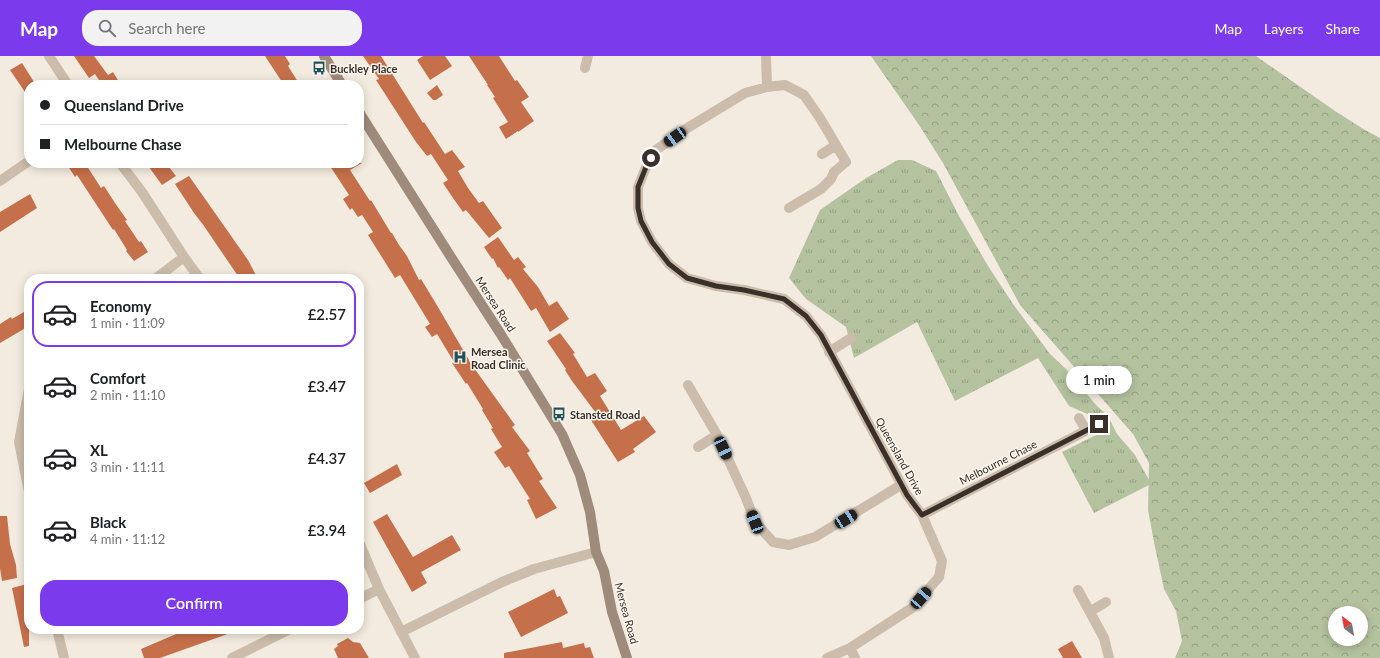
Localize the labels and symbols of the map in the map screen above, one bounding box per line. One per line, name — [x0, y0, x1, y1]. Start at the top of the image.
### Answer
bus stop icon: Buckley Place — [311, 60, 327, 76]
place label: Buckley Place — [330, 62, 397, 75]
car — [662, 125, 688, 149]
route start — [642, 149, 660, 167]
street label: Mersea Road — [473, 274, 519, 334]
place label: Mersea Road Clinic — [471, 345, 526, 371]
hospital icon: Mersea Road Clinic — [452, 349, 468, 365]
callout: 1 min — [1066, 366, 1132, 394]
bus stop icon: Stansted Road — [551, 406, 567, 422]
place label: Stansted Road — [570, 408, 640, 421]
street label: Queensland Drive — [873, 415, 927, 497]
route end — [1090, 415, 1108, 433]
car — [712, 435, 734, 461]
street label: Melbourne Chase — [957, 437, 1039, 487]
car — [833, 508, 859, 530]
car — [745, 509, 765, 535]
street label: Mersea Road — [613, 581, 641, 645]
car — [909, 585, 933, 611]
north arrow — [1328, 606, 1368, 646]

